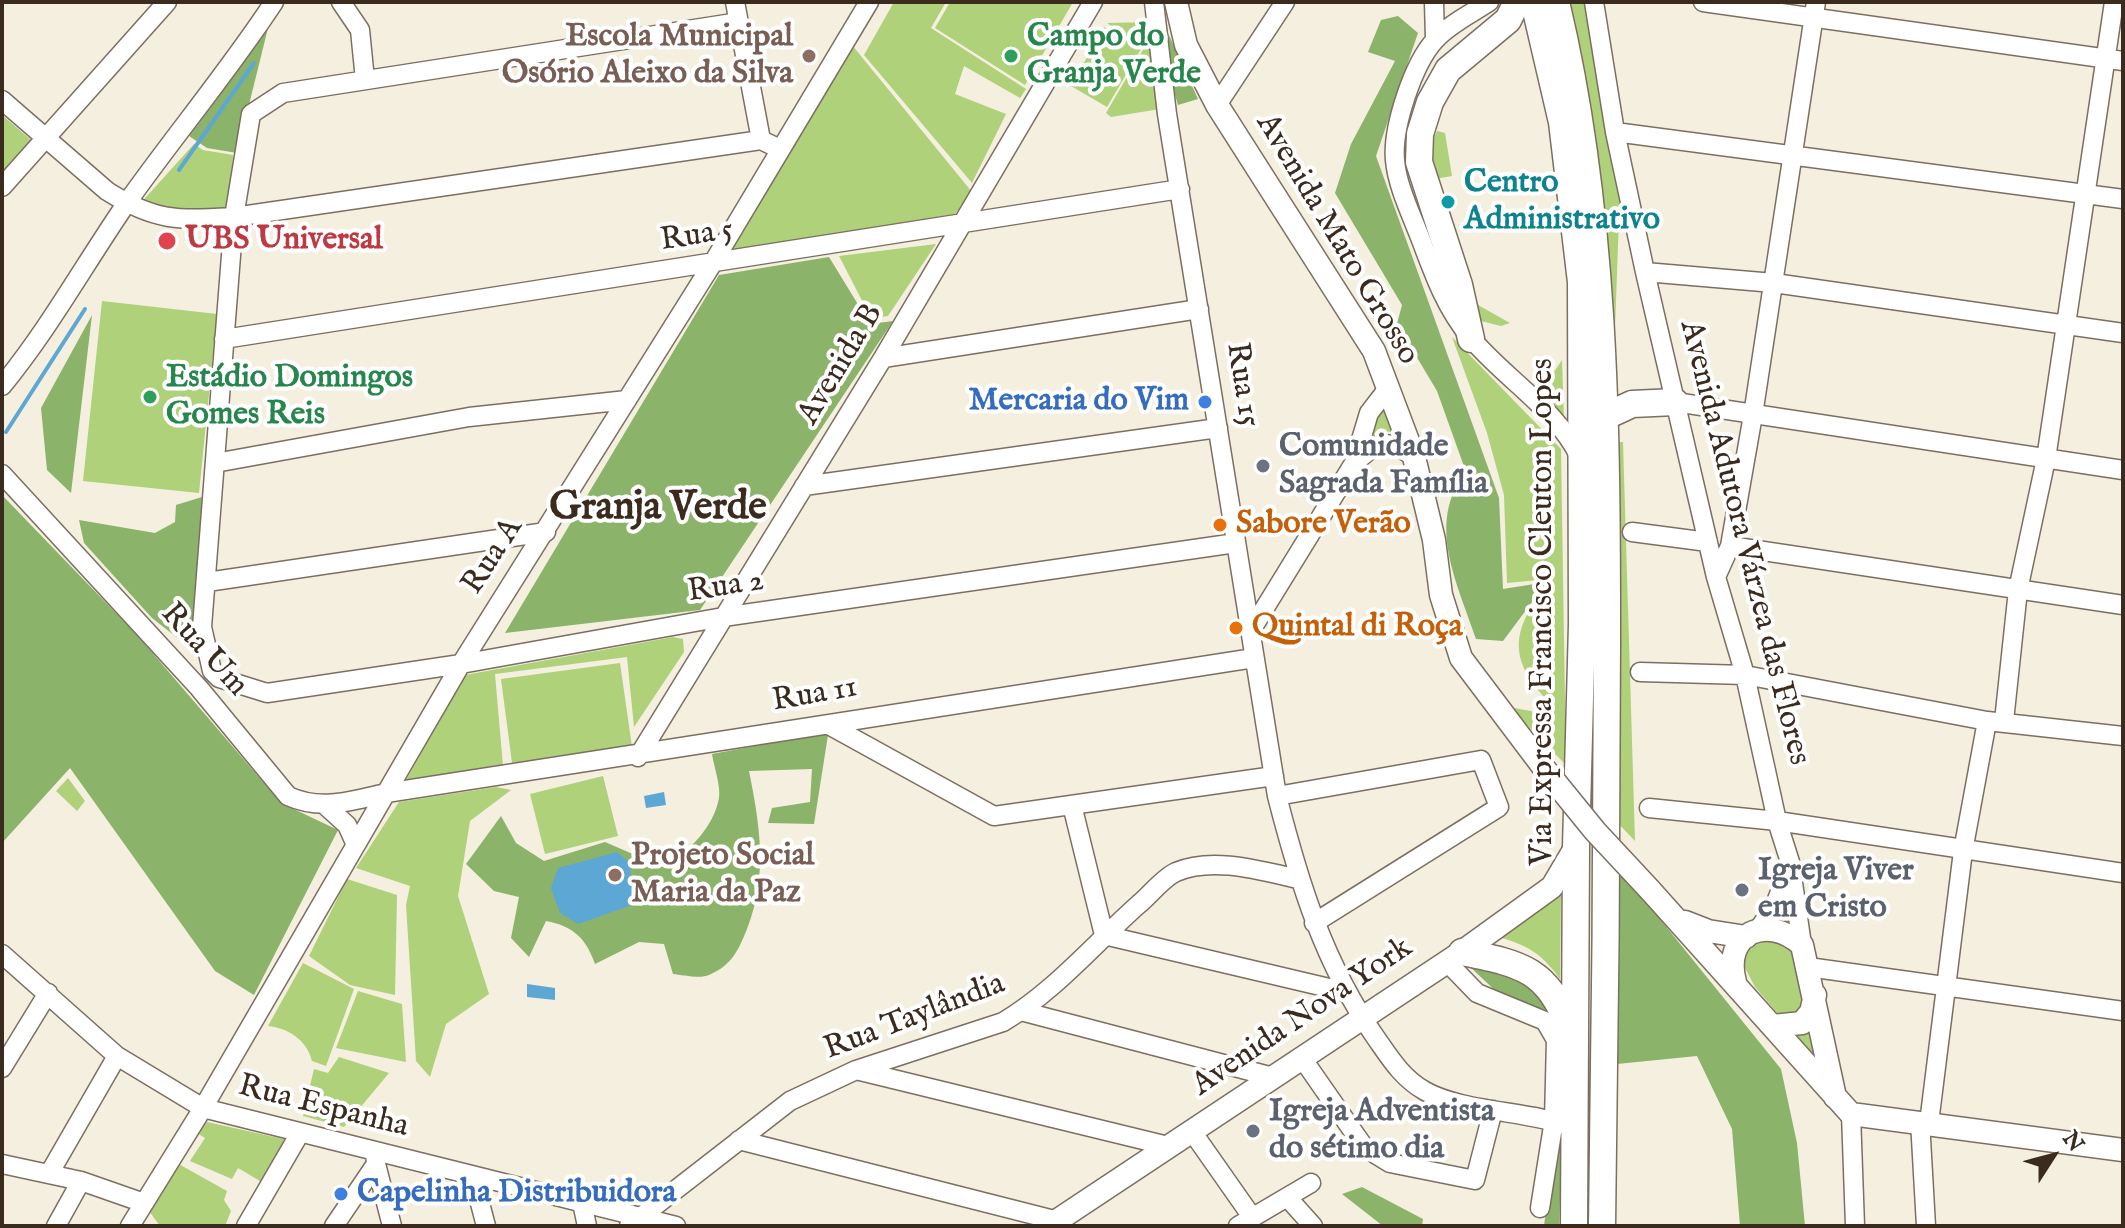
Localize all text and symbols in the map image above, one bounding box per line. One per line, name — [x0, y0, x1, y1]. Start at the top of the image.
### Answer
place label: Escola Municipal Osório Aleixo da Silva — [502, 19, 793, 94]
place label: Campo do Granja Verde — [1027, 19, 1201, 94]
marker: Escola Municipal Osório Aleixo da Silva — [800, 47, 818, 65]
marker: Campo do Granja Verde — [1002, 47, 1020, 65]
street label: Avenida Mato Grosso — [1246, 107, 1426, 373]
place label: Centro Administrativo — [1464, 165, 1660, 240]
marker: Centro Administrativo — [1439, 193, 1457, 211]
street label: Rua 5 — [658, 212, 736, 262]
place label: UBS Universal — [185, 222, 383, 260]
marker: UBS Universal — [156, 230, 178, 252]
street label: Avenida B — [791, 298, 893, 432]
street label: Avenida Adutora Várzea das Flores — [1669, 317, 1817, 769]
street label: Rua 15 — [1215, 340, 1267, 430]
street label: Via Expressa Francisco Cleuton Lopes — [1525, 358, 1563, 866]
place label: Estádio Domingos Gomes Reis — [166, 360, 413, 435]
place label: Mercaria do Vim — [969, 383, 1189, 421]
marker: Estádio Domingos Gomes Reis — [141, 388, 159, 406]
marker: Mercaria do Vim — [1196, 393, 1214, 411]
place label: Comunidade Sagrada Família — [1279, 429, 1488, 504]
marker: Comunidade Sagrada Família — [1254, 457, 1272, 475]
district label: Granja Verde — [549, 486, 767, 534]
place label: Sabore Verão — [1236, 506, 1411, 544]
street label: Rua A — [455, 512, 533, 602]
marker: Sabore Verão — [1211, 516, 1229, 534]
street label: Rua 2 — [685, 563, 767, 613]
street label: Rua Um — [151, 596, 255, 706]
place label: Quintal di Roça — [1252, 609, 1462, 647]
marker: Quintal di Roça — [1227, 619, 1245, 637]
street label: Rua 11 — [770, 670, 860, 722]
place label: Projeto Social Maria da Paz — [631, 838, 814, 913]
place label: Igreja Viver em Cristo — [1758, 853, 1914, 928]
marker: Projeto Social Maria da Paz — [606, 866, 624, 884]
marker: Igreja Viver em Cristo — [1733, 881, 1751, 899]
street label: Avenida Nova York — [1186, 930, 1420, 1106]
street label: Rua Taylândia — [819, 966, 1011, 1070]
street label: Rua Espanha — [234, 1068, 412, 1148]
place label: Igreja Adventista do sétimo dia — [1269, 1094, 1495, 1169]
north arrow — [2013, 1116, 2093, 1196]
marker: Igreja Adventista do sétimo dia — [1244, 1122, 1262, 1140]
text: N — [2055, 1126, 2089, 1158]
place label: Capelinha Distribuidora — [357, 1175, 676, 1213]
marker: Capelinha Distribuidora — [332, 1185, 350, 1203]

